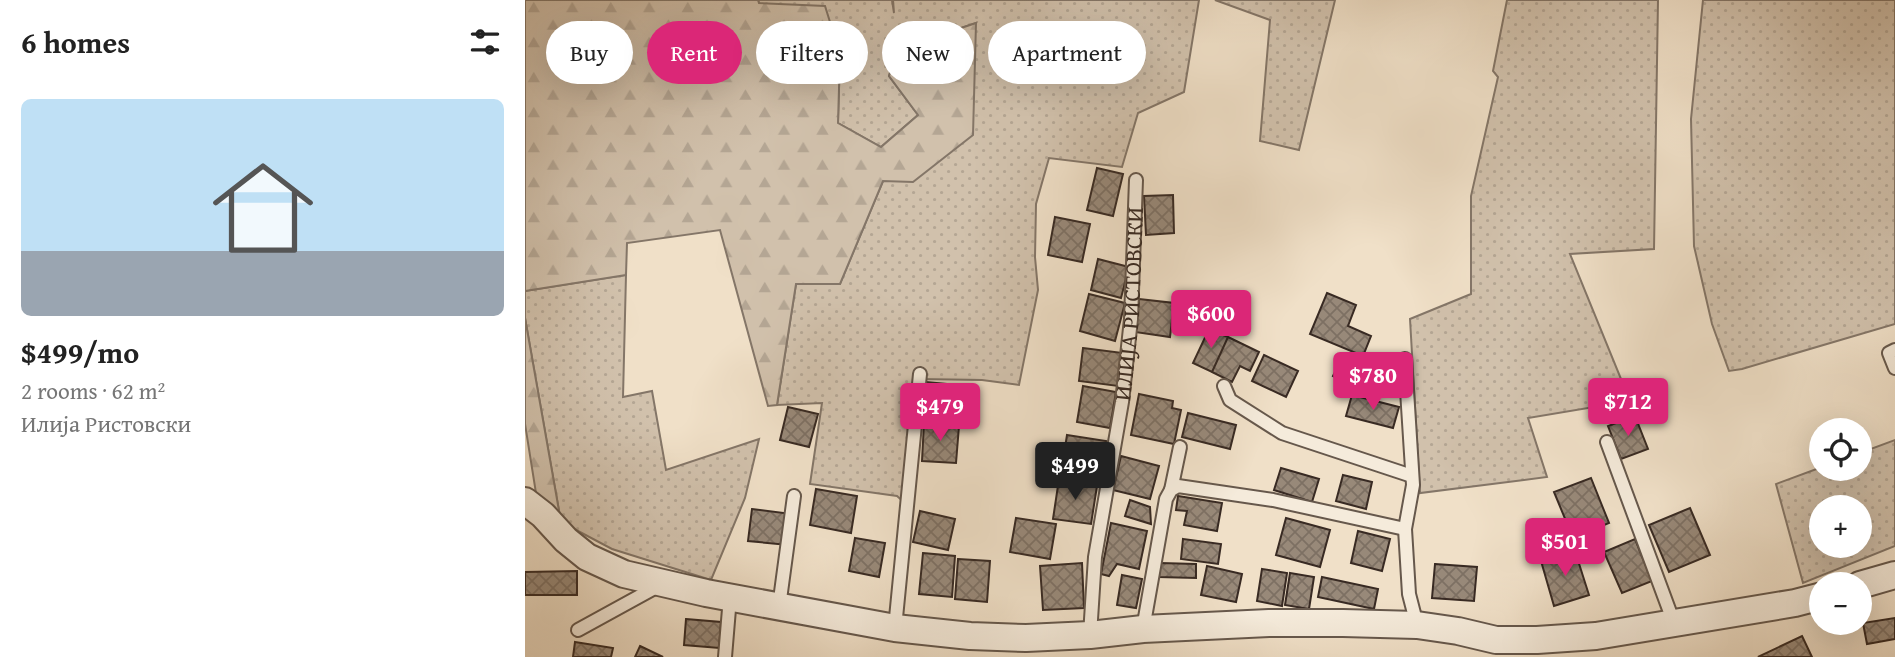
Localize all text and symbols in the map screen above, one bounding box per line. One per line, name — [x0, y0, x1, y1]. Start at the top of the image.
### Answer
text: 6 homes — [21, 20, 130, 64]
chip: Buy — [546, 21, 633, 84]
chip: Rent — [647, 21, 742, 84]
chip: Filters — [756, 21, 868, 84]
chip: New — [882, 21, 974, 84]
chip: Apartment — [988, 21, 1146, 84]
icon: filters — [466, 23, 504, 61]
icon: home — [200, 145, 326, 271]
street label: ИЛИЈА РИСТОВСКИ — [1105, 206, 1151, 402]
pin: $600 — [1170, 290, 1252, 350]
text: $600 — [1187, 296, 1235, 329]
text: $499/mo — [21, 330, 139, 374]
pin: $780 — [1332, 352, 1414, 412]
text: $780 — [1349, 358, 1397, 391]
text: 2 rooms · 62 m² — [21, 374, 165, 407]
pin: $712 — [1587, 378, 1669, 438]
pin: $479 — [899, 384, 981, 443]
text: $712 — [1604, 384, 1652, 417]
text: $479 — [916, 389, 964, 422]
text: Илија Ристовски — [21, 407, 191, 440]
map controls — [1809, 418, 1872, 635]
button: locate — [1809, 418, 1872, 481]
pin: $499 — [1034, 442, 1116, 502]
text: $499 — [1051, 448, 1099, 481]
button: + — [1809, 495, 1872, 558]
pin: $501 — [1524, 518, 1606, 578]
text: $501 — [1541, 524, 1589, 557]
button: − — [1809, 572, 1872, 635]

